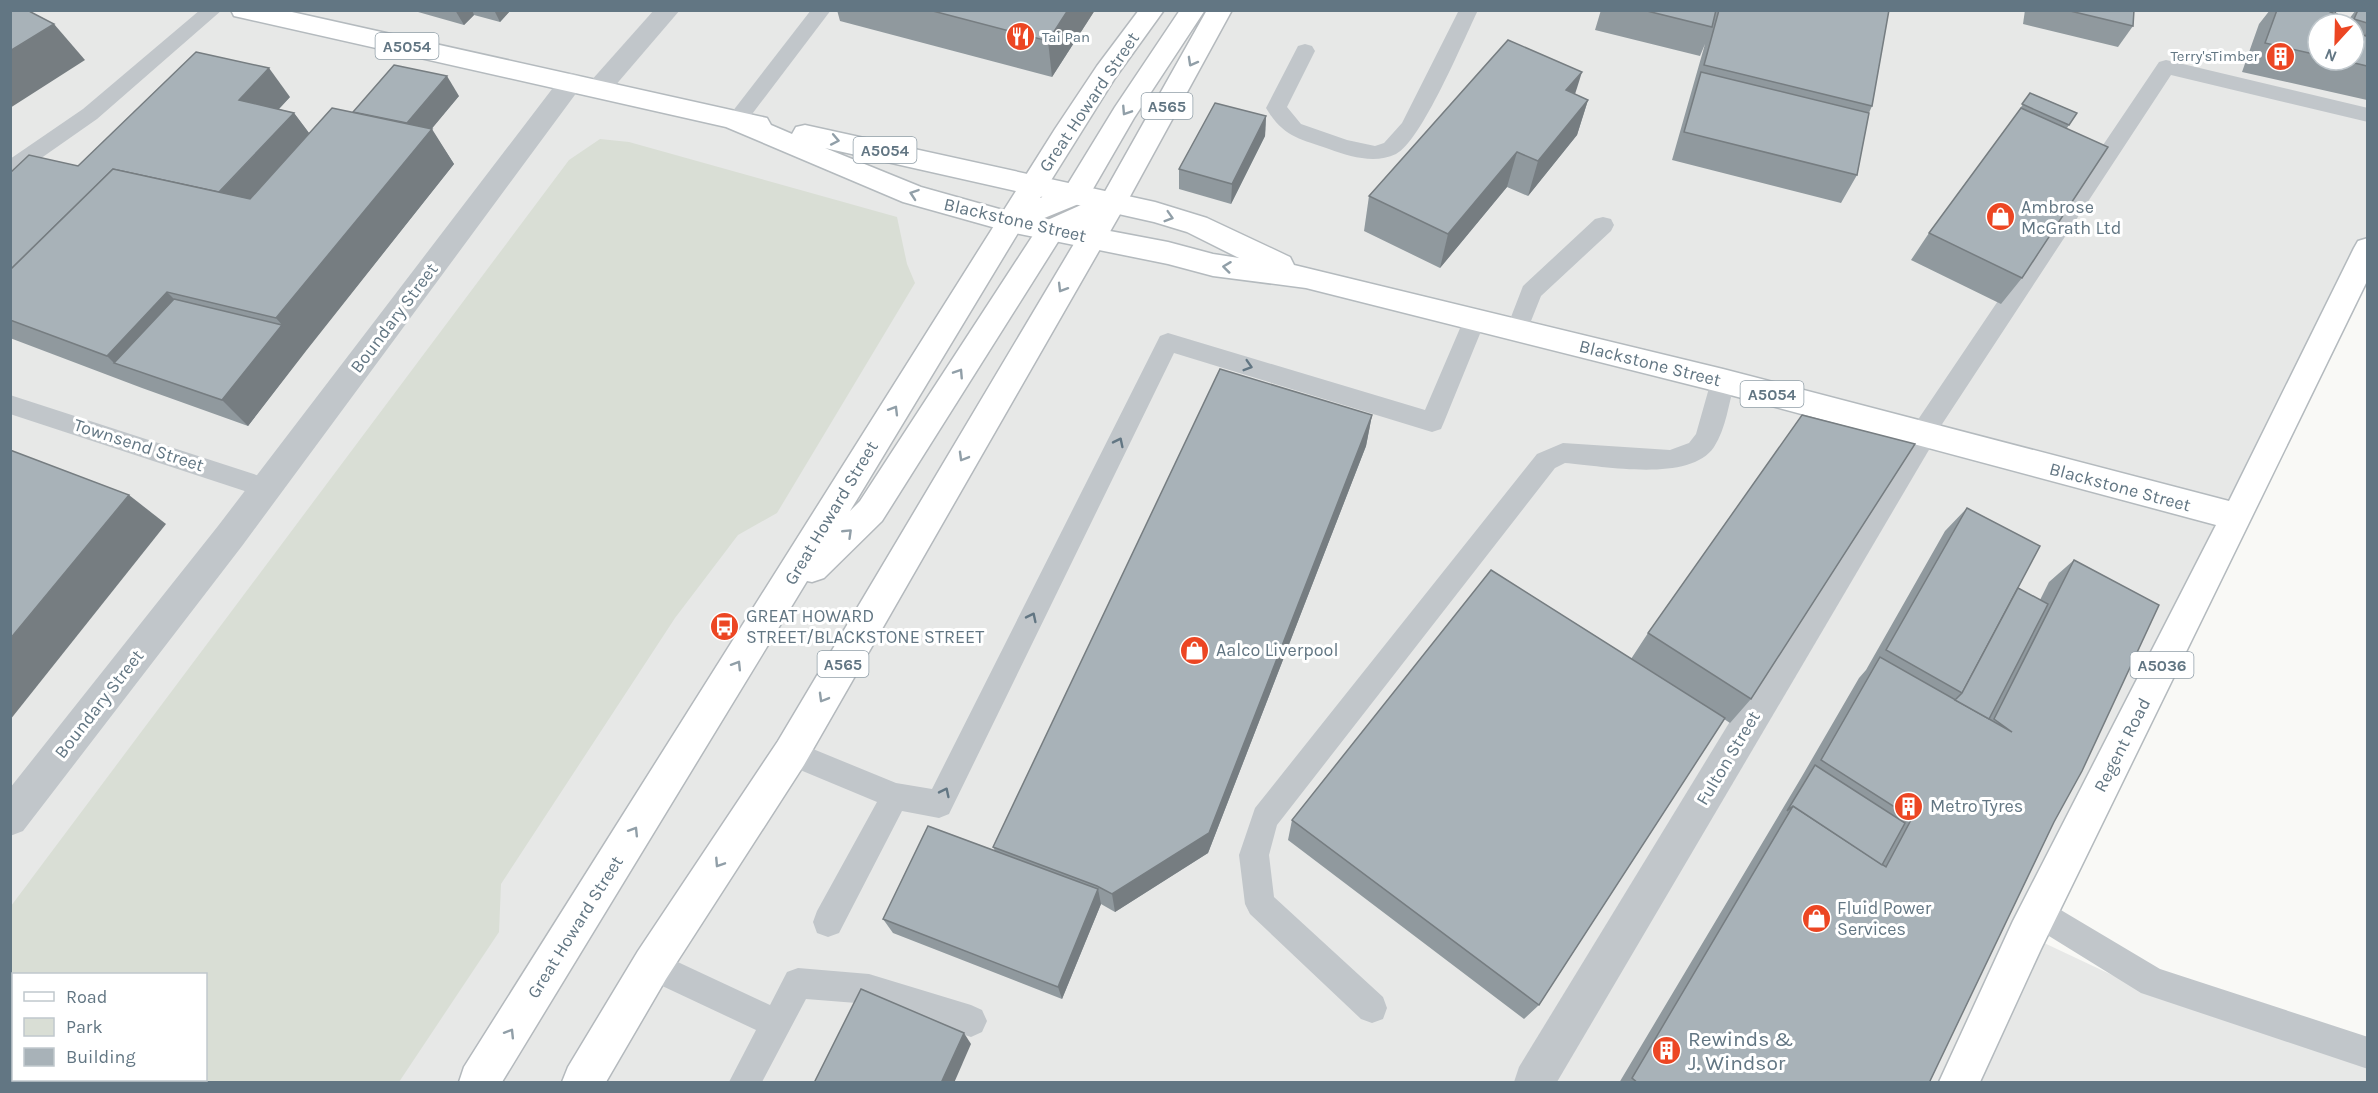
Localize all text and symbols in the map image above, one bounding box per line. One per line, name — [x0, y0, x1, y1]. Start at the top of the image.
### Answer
north arrow — [2306, 12, 2366, 72]
restaurant icon: Tai Pan — [1005, 21, 1037, 53]
street label: Great Howard Street — [1034, 28, 1144, 176]
place label: Tai Pan — [1042, 28, 1090, 46]
road number: A5054 — [376, 33, 438, 59]
building icon: Terry'sTimber — [2264, 40, 2296, 72]
text: N — [2322, 44, 2339, 66]
place label: Terry'sTimber — [2170, 47, 2260, 65]
one-way arrow — [1188, 56, 1199, 66]
road number: A565 — [1142, 93, 1192, 119]
one-way arrow — [1122, 105, 1133, 116]
one-way arrow — [829, 133, 839, 146]
road number: A5054 — [854, 137, 916, 163]
one-way arrow — [909, 189, 920, 202]
street label: Blackstone Street — [942, 193, 1089, 247]
place label: Ambrose McGrath Ltd — [2021, 196, 2121, 239]
shop icon: Ambrose McGrath Ltd — [1984, 201, 2016, 233]
one-way arrow — [1163, 210, 1174, 222]
street label: Boundary Street — [346, 259, 443, 377]
one-way arrow — [1223, 261, 1232, 274]
one-way arrow — [1057, 282, 1069, 292]
street label: Blackstone Street — [1577, 335, 1723, 391]
one-way arrow — [1242, 359, 1253, 371]
one-way arrow — [951, 369, 962, 380]
road number: A5054 — [1740, 381, 1804, 407]
one-way arrow — [887, 406, 899, 416]
street label: Townsend Street — [71, 414, 207, 476]
street label: Great Howard Street — [779, 437, 883, 589]
one-way arrow — [1111, 438, 1123, 449]
one-way arrow — [959, 451, 971, 461]
street label: Blackstone Street — [2047, 458, 2193, 517]
one-way arrow — [840, 530, 851, 541]
place label: GREAT HOWARD STREET/BLACKSTONE STREET — [746, 605, 984, 648]
bus stop icon: GREAT HOWARD STREET/BLACKSTONE STREET — [709, 610, 741, 642]
one-way arrow — [1025, 613, 1036, 624]
shop icon: Aalco Liverpool — [1179, 634, 1211, 666]
place label: Aalco Liverpool — [1216, 639, 1339, 661]
street label: Boundary Street — [50, 645, 148, 763]
road number: A565 — [818, 651, 868, 677]
road number: A5036 — [2130, 652, 2194, 678]
one-way arrow — [730, 661, 742, 671]
one-way arrow — [819, 692, 831, 702]
street label: Regent Road — [2089, 694, 2155, 796]
street label: Fulton Street — [1691, 707, 1765, 809]
one-way arrow — [938, 787, 950, 798]
building icon: Metro Tyres — [1893, 790, 1925, 822]
place label: Metro Tyres — [1930, 795, 2023, 817]
one-way arrow — [627, 827, 639, 837]
street label: Great Howard Street — [522, 851, 628, 1002]
one-way arrow — [715, 856, 726, 867]
place label: Fluid Power Services — [1837, 897, 1932, 940]
shop icon: Fluid Power Services — [1800, 902, 1832, 934]
legend — [12, 973, 207, 1081]
text: Road — [66, 986, 107, 1008]
text: Park — [66, 1016, 103, 1038]
place label: Rewinds & J. Windsor — [1688, 1027, 1793, 1075]
one-way arrow — [502, 1029, 514, 1039]
building icon: Rewinds & J. Windsor — [1651, 1035, 1683, 1067]
text: Building — [66, 1046, 136, 1068]

